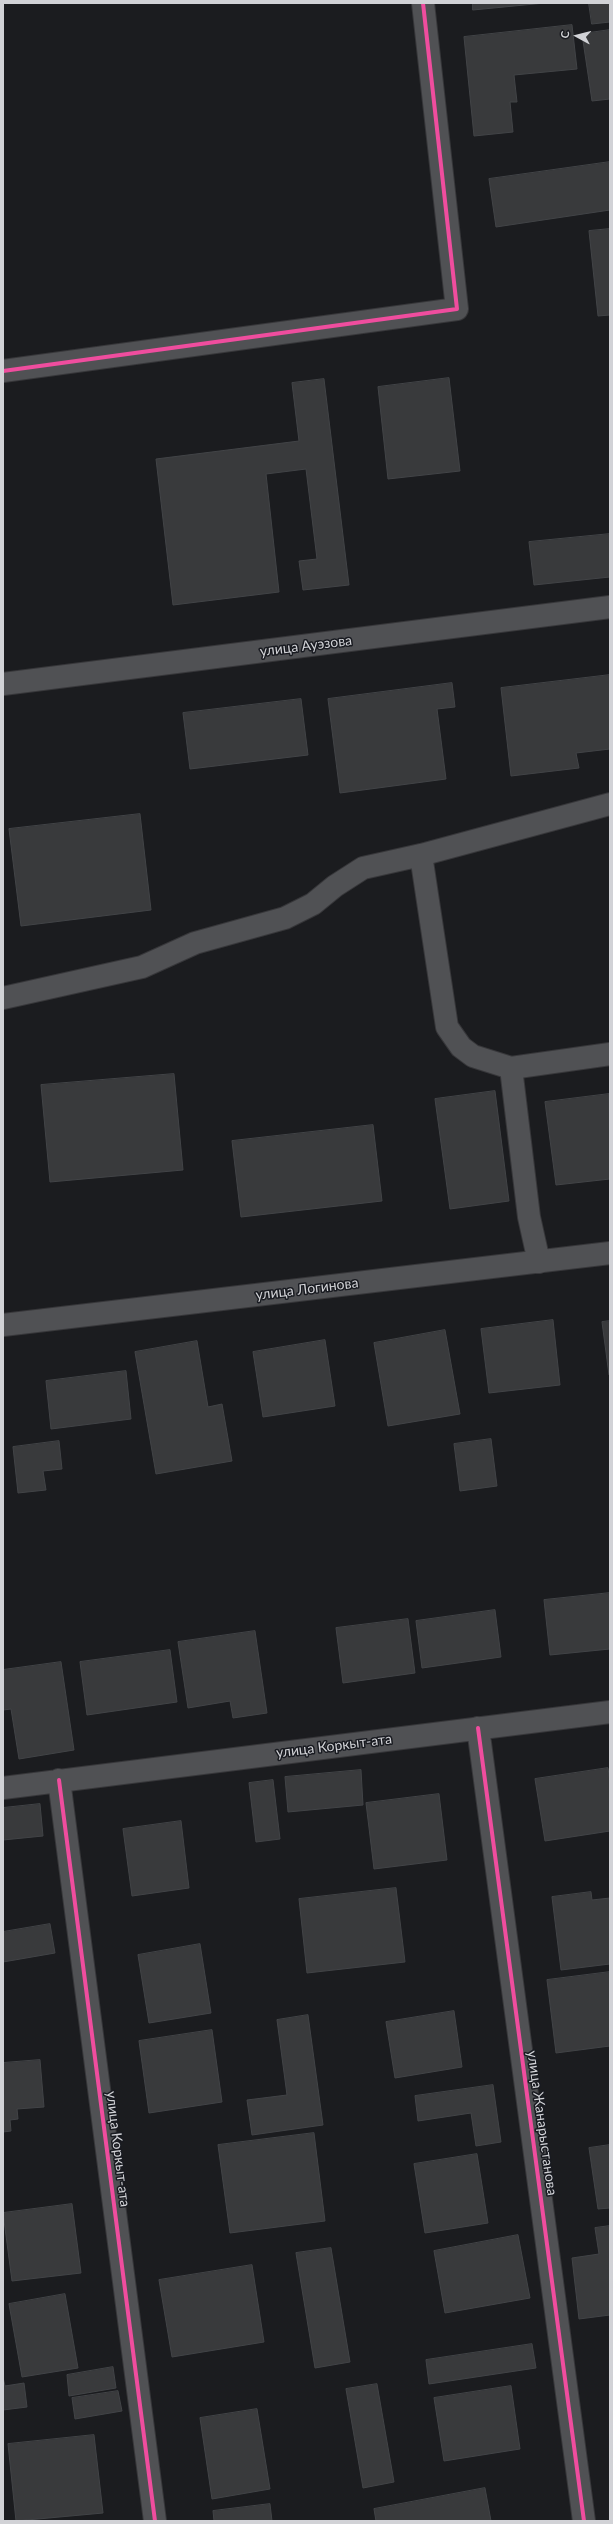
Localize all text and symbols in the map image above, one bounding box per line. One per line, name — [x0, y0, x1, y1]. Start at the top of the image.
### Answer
north arrow — [557, 16, 597, 56]
text: С — [558, 30, 571, 39]
street label: улица Ауэзова — [259, 632, 353, 660]
street label: улица Логинова — [255, 1274, 359, 1304]
street label: улица Коркыт-ата — [275, 1731, 393, 1761]
street label: улица Жанарыстанова — [523, 2049, 561, 2197]
street label: улица Коркыт-ата — [103, 2090, 133, 2208]

